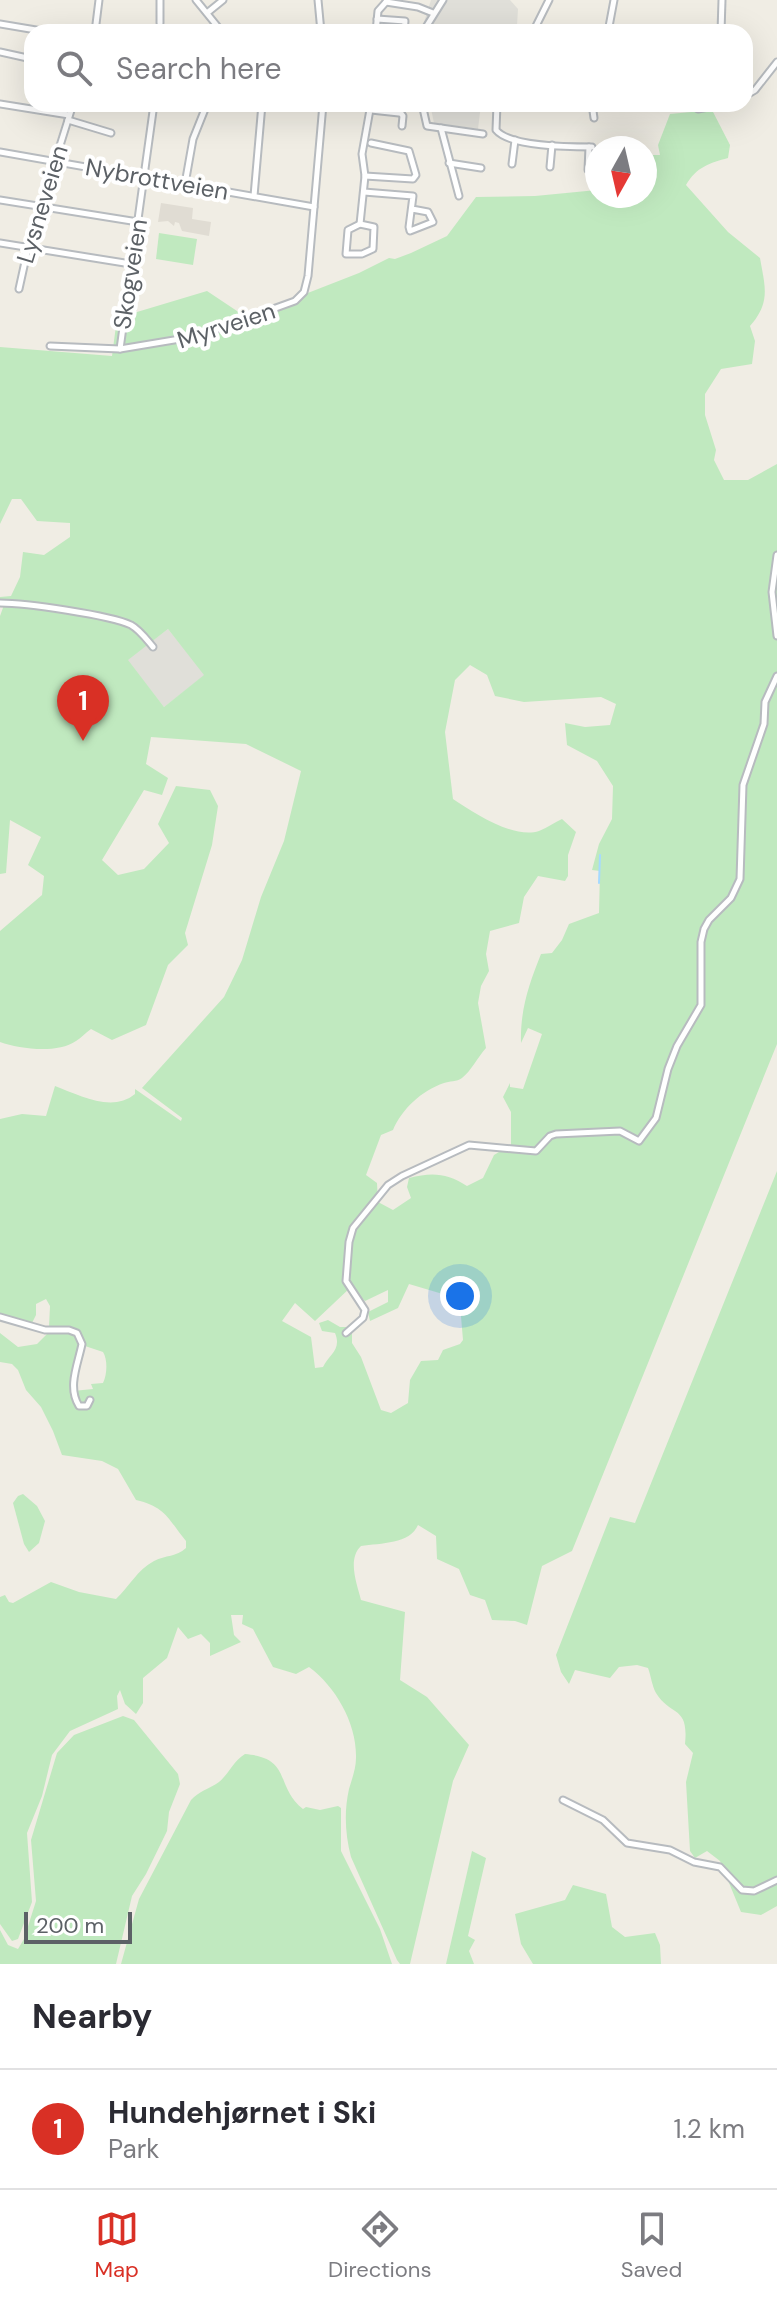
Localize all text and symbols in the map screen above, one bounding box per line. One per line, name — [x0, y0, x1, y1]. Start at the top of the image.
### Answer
search box — [24, 24, 753, 112]
icon: search — [52, 46, 96, 90]
text: Search here — [116, 49, 282, 88]
north arrow — [585, 136, 657, 208]
street label: Lysneveien — [9, 141, 75, 267]
street label: Nybrottveien — [83, 151, 231, 207]
street label: Skogveien — [106, 217, 154, 331]
street label: Myrveien — [173, 295, 279, 355]
pin: 1 — [57, 675, 109, 741]
your location — [440, 1276, 480, 1316]
scale bar — [24, 1908, 132, 1944]
text: 200 m — [36, 1911, 104, 1940]
text: Nearby — [32, 1994, 152, 2039]
text: Hundehjørnet i Ski — [108, 2093, 376, 2132]
text: 1 — [53, 2112, 63, 2146]
text: 1.2 km — [674, 2112, 745, 2146]
text: Park — [108, 2132, 159, 2166]
tab: Map — [95, 2207, 139, 2284]
tab: Directions — [328, 2207, 432, 2284]
tab: Saved — [621, 2207, 682, 2284]

